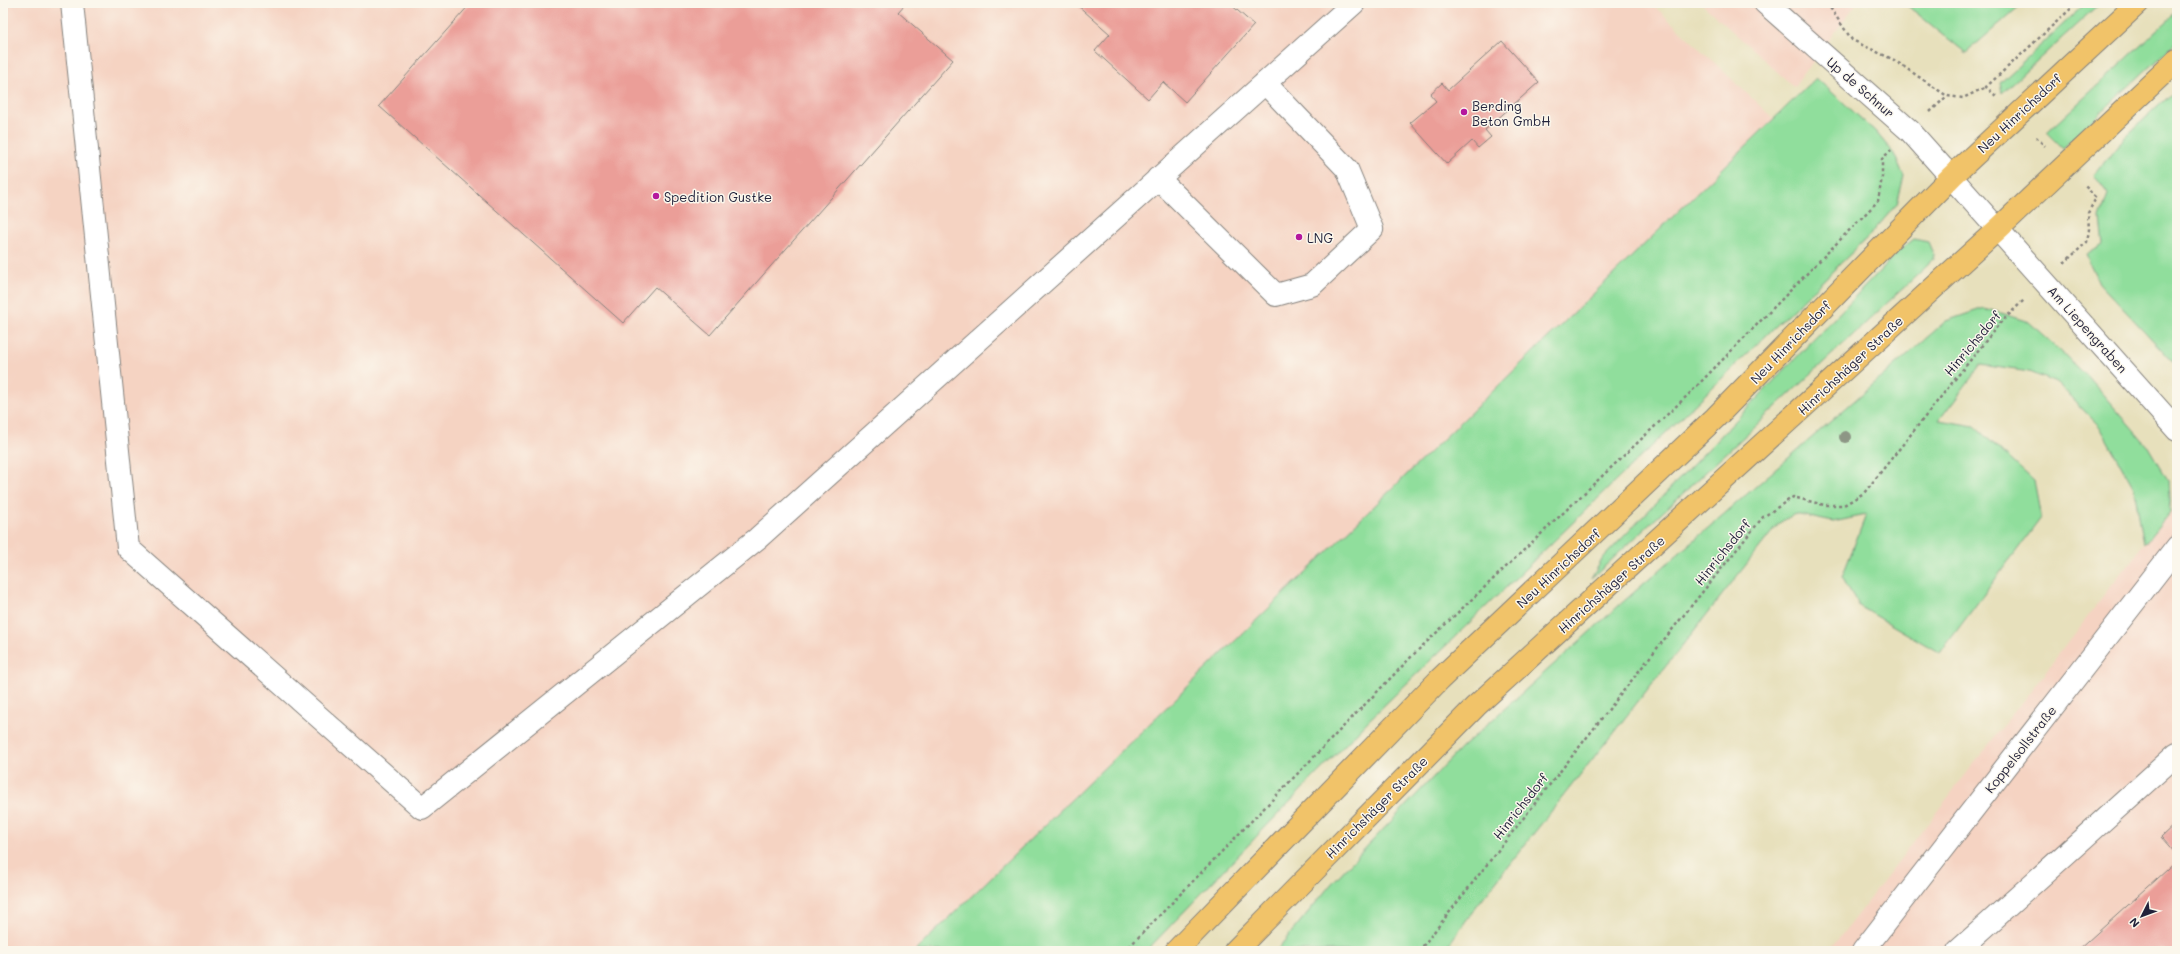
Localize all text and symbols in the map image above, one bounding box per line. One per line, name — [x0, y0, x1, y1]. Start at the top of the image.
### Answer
street label: Up de Schnur — [1824, 53, 1898, 121]
street label: Neu Hinrichsdorf — [1973, 69, 2065, 156]
place label: Berding Beton GmbH — [1472, 97, 1550, 129]
marker: Berding Beton GmbH — [1459, 107, 1469, 117]
place label: Spedition Gustke — [664, 188, 772, 205]
marker: Spedition Gustke — [651, 191, 661, 201]
place label: LNG — [1307, 229, 1333, 246]
marker: LNG — [1294, 232, 1304, 242]
street label: Am Liepengraben — [2044, 282, 2132, 376]
street label: Neu Hinrichsdorf — [1746, 296, 1835, 387]
street label: Hinrichsdorf — [1940, 306, 2005, 379]
street label: Hinrichshäger Straße — [1794, 312, 1906, 418]
street label: Hinrichsdorf — [1690, 515, 1754, 588]
street label: Neu Hinrichsdorf — [1512, 524, 1604, 611]
street label: Hinrichshäger Straße — [1554, 532, 1668, 636]
street label: Koppelsollstraße — [1981, 702, 2059, 796]
street label: Hinrichshäger Straße — [1321, 752, 1431, 862]
street label: Hinrichsdorf — [1489, 769, 1552, 843]
north arrow — [2122, 896, 2162, 936]
text: N — [2126, 915, 2143, 931]

